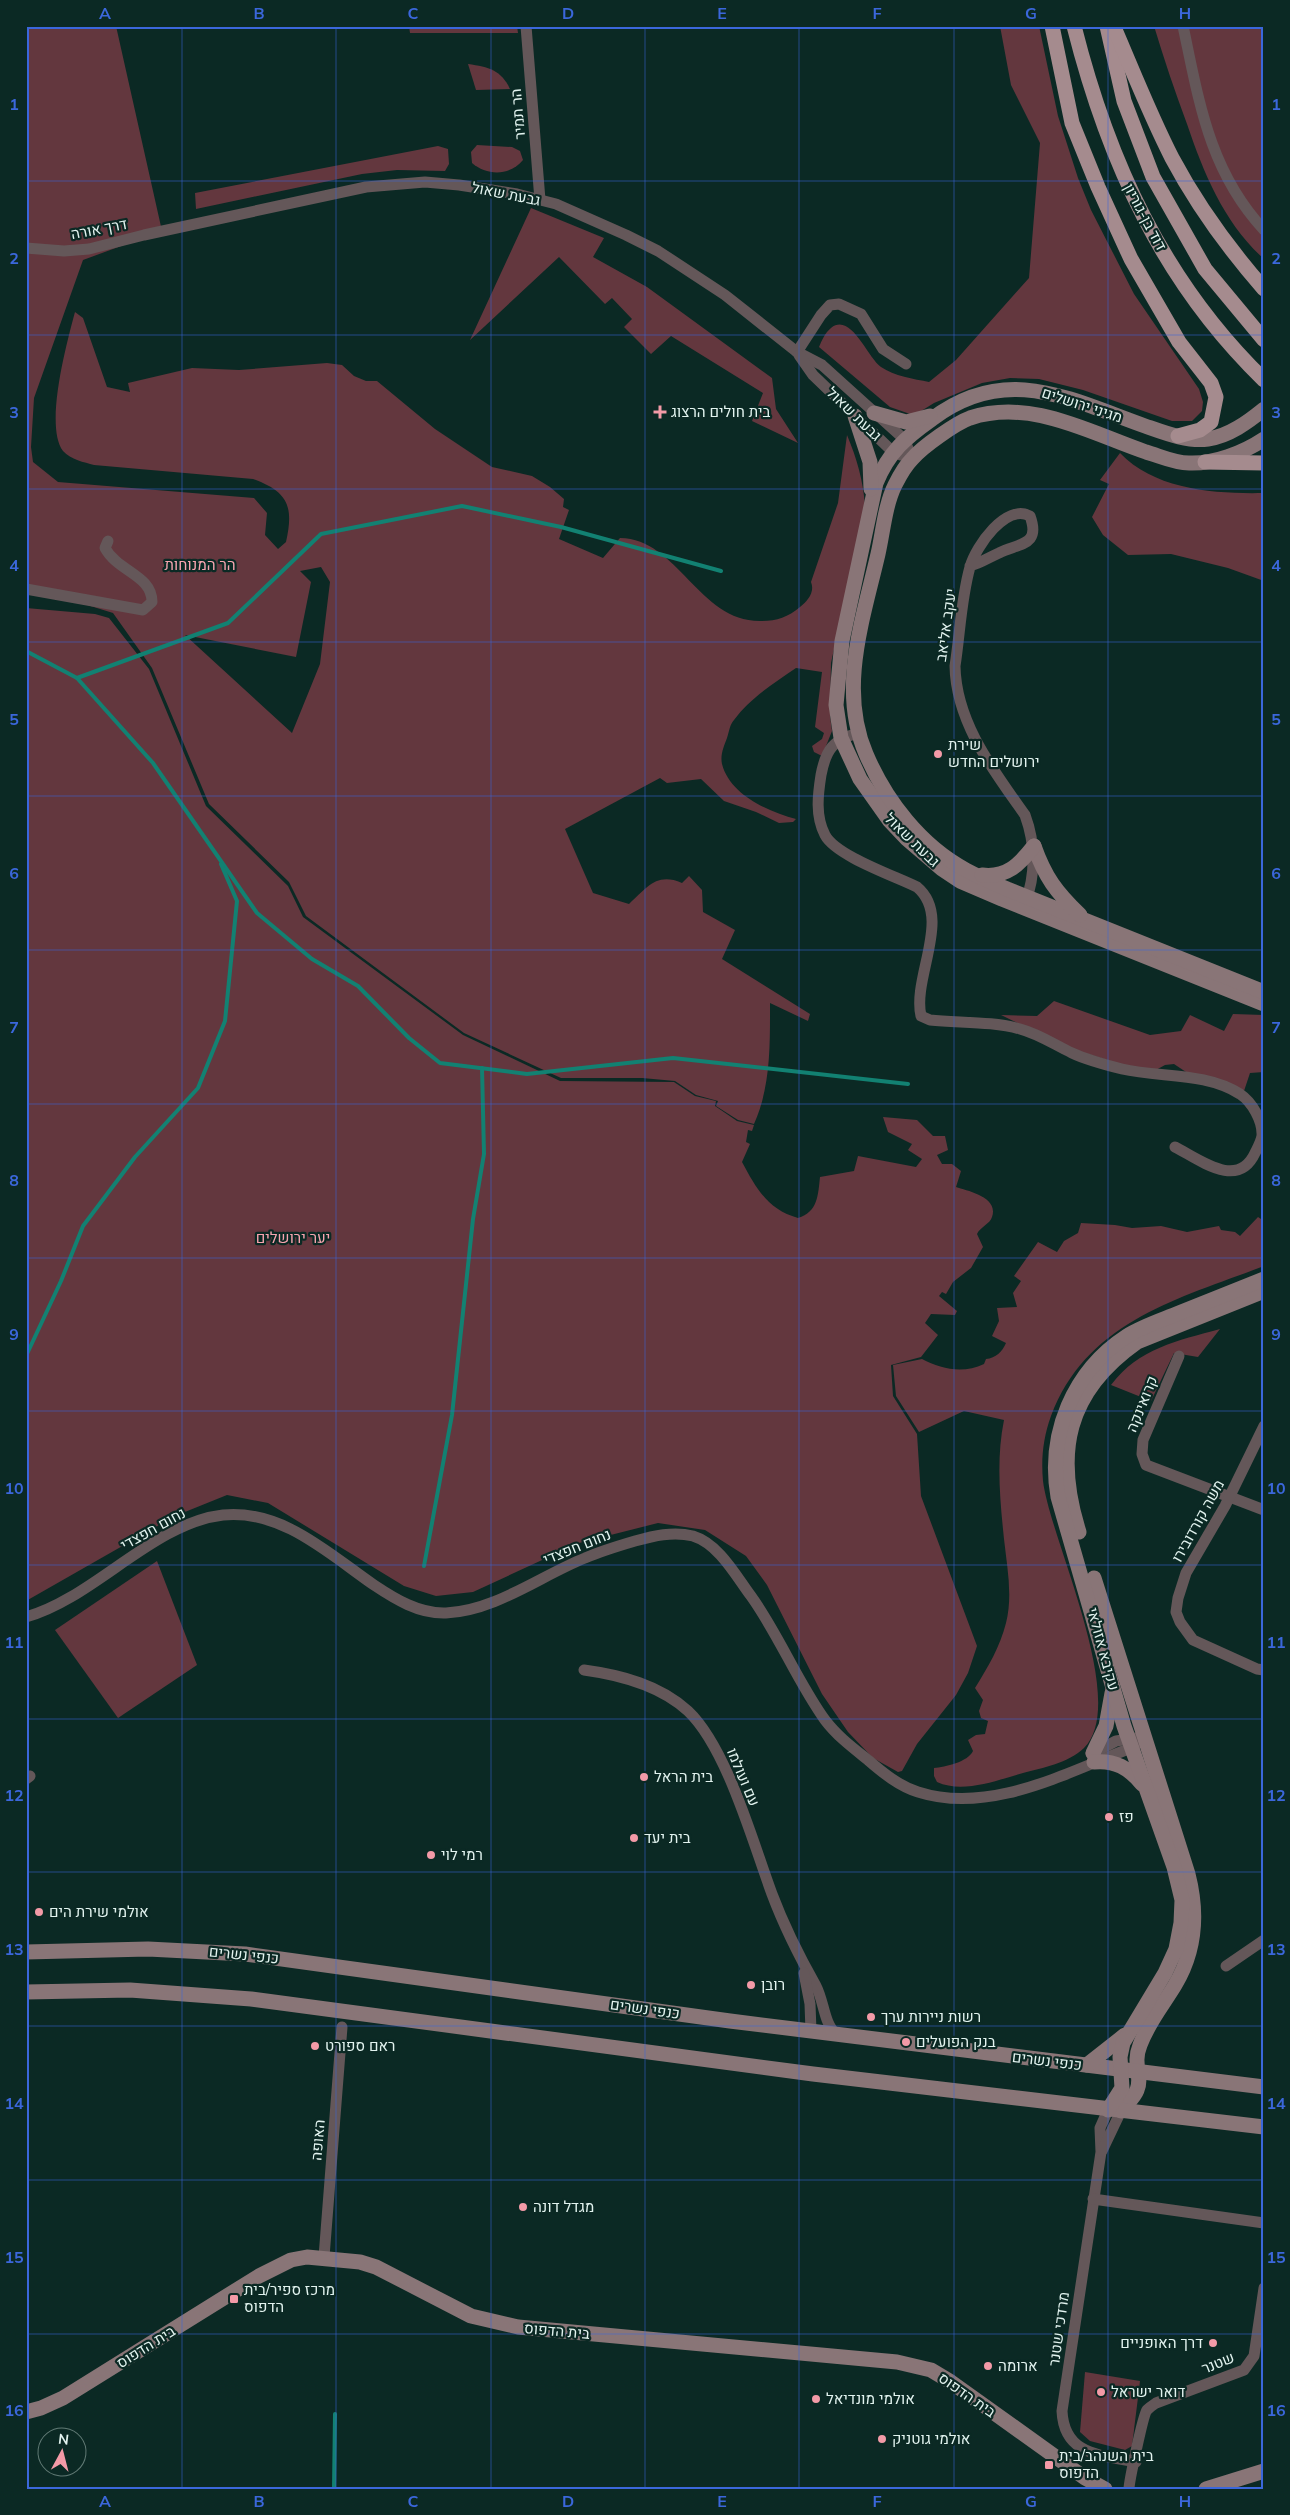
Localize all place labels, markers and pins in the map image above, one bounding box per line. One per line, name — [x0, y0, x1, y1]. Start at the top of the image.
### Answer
place label: בית חולים הרצוג — [671, 402, 771, 421]
marker: בית חולים הרצוג — [653, 405, 667, 419]
place label: שירת ירושלים החדש — [948, 735, 1040, 771]
marker: שירת ירושלים החדש — [932, 748, 944, 760]
place label: בית הראל — [654, 1767, 713, 1786]
marker: בית הראל — [638, 1771, 650, 1783]
place label: פז — [1119, 1807, 1134, 1826]
marker: פז — [1103, 1811, 1115, 1823]
place label: בית יעד — [644, 1828, 691, 1847]
marker: בית יעד — [628, 1832, 640, 1844]
place label: רמי לוי — [441, 1845, 483, 1864]
marker: רמי לוי — [425, 1849, 437, 1861]
place label: אולמי שירת הים — [49, 1902, 149, 1921]
marker: אולמי שירת הים — [33, 1906, 45, 1918]
place label: רובן — [761, 1975, 785, 1994]
marker: רובן — [745, 1979, 757, 1991]
place label: רשות ניירות ערך — [881, 2007, 981, 2026]
marker: רשות ניירות ערך — [865, 2011, 877, 2023]
place label: בנק הפועלים — [916, 2032, 996, 2051]
place label: ראם ספורט — [325, 2036, 395, 2055]
marker: בנק הפועלים — [900, 2036, 912, 2048]
marker: ראם ספורט — [309, 2040, 321, 2052]
place label: מגדל דונה — [533, 2197, 594, 2216]
marker: מגדל דונה — [517, 2201, 529, 2213]
place label: מרכז ספיר/בית הדפוס — [244, 2280, 335, 2316]
marker: מרכז ספיר/בית הדפוס — [228, 2293, 240, 2305]
place label: דרך האופניים — [1120, 2333, 1203, 2352]
marker: דרך האופניים — [1207, 2337, 1219, 2349]
place label: ארומה — [998, 2356, 1038, 2375]
marker: ארומה — [982, 2360, 994, 2372]
place label: דואר ישראל — [1111, 2382, 1185, 2401]
marker: דואר ישראל — [1095, 2386, 1107, 2398]
place label: אולמי מונדיאל — [826, 2389, 915, 2408]
marker: אולמי מונדיאל — [810, 2393, 822, 2405]
place label: אולמי גוטניק — [892, 2429, 970, 2448]
marker: אולמי גוטניק — [876, 2433, 888, 2445]
place label: בית השנהב/בית הדפוס — [1059, 2446, 1154, 2482]
marker: בית השנהב/בית הדפוס — [1043, 2459, 1055, 2471]

